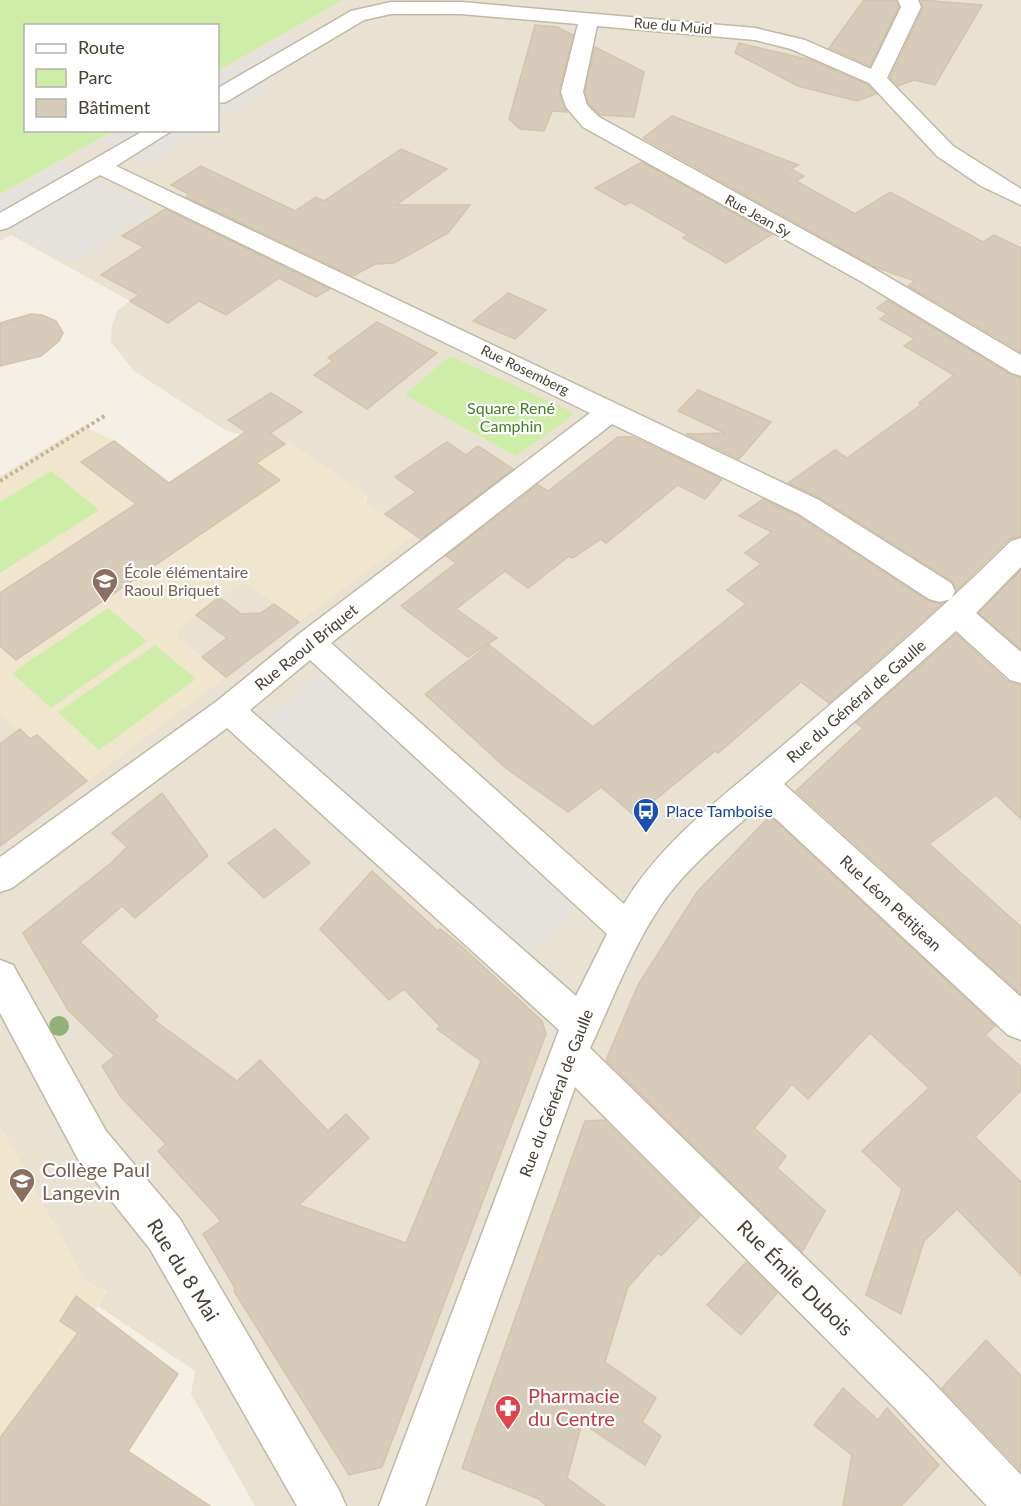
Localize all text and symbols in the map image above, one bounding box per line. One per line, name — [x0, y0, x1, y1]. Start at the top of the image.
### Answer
street label: Rue du Muid — [633, 14, 713, 37]
legend — [24, 24, 219, 132]
text: Route — [78, 36, 125, 58]
text: Parc — [78, 66, 113, 88]
text: Bâtiment — [78, 96, 151, 118]
street label: Rue Jean Sy — [722, 191, 795, 241]
street label: Rue Rosemberg — [478, 341, 572, 398]
park label: Square René Camphin — [467, 398, 555, 435]
place label: École élémentaire Raoul Briquet — [124, 562, 248, 599]
school or university icon: École élémentaire Raoul Briquet — [90, 566, 120, 604]
street label: Rue Raoul Briquet — [250, 599, 361, 694]
street label: Rue du Général de Gaulle — [782, 635, 929, 766]
bus stop icon: Place Tamboise — [631, 796, 661, 834]
place label: Place Tamboise — [666, 801, 773, 820]
street label: Rue Léon Petitjean — [837, 851, 946, 954]
street label: Rue du Général de Gaulle — [515, 1006, 596, 1179]
place label: Collège Paul Langevin — [42, 1157, 150, 1204]
school or university icon: Collège Paul Langevin — [7, 1166, 37, 1204]
street label: Rue du 8 Mai — [143, 1214, 225, 1325]
street label: Rue Émile Dubois — [733, 1214, 859, 1340]
place label: Pharmacie du Centre — [528, 1383, 620, 1430]
pharmacy icon: Pharmacie du Centre — [493, 1393, 523, 1431]

